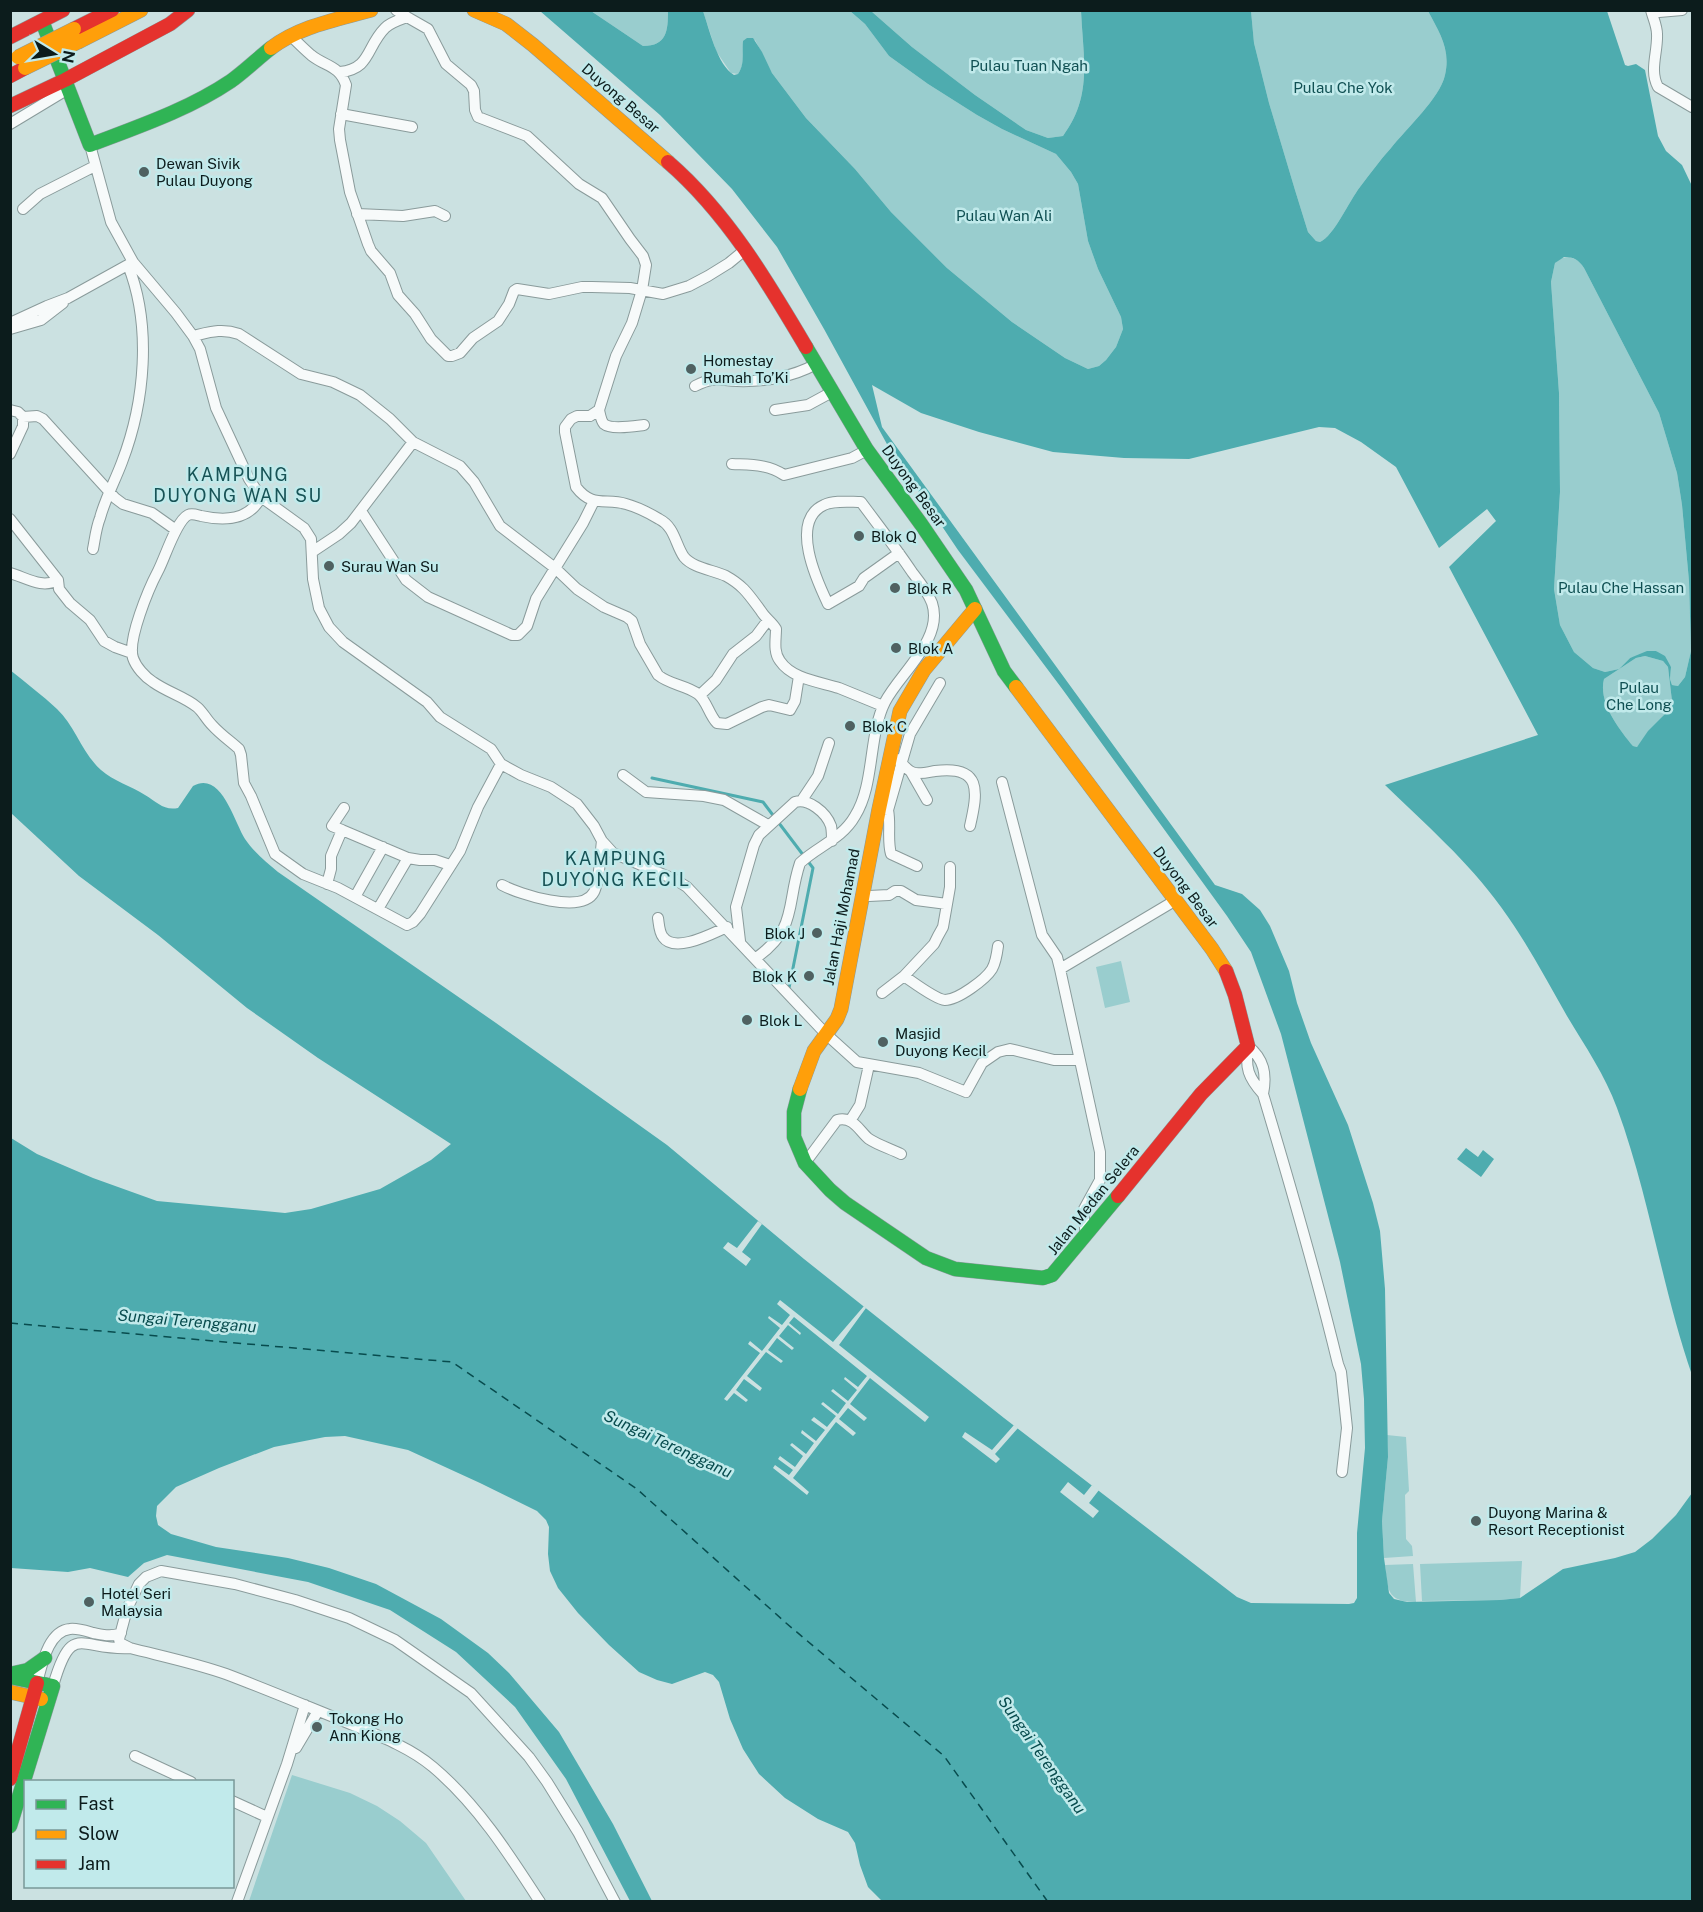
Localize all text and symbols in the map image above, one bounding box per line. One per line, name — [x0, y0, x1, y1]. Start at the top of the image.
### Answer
north arrow — [24, 24, 84, 84]
text: N — [58, 49, 79, 65]
park label: Pulau Tuan Ngah — [970, 57, 1088, 74]
street label: Duyong Besar — [579, 60, 663, 136]
park label: Pulau Che Yok — [1293, 79, 1393, 96]
place label: Dewan Sivik Pulau Duyong — [156, 155, 253, 189]
marker: Dewan Sivik Pulau Duyong — [137, 165, 151, 179]
park label: Pulau Wan Ali — [956, 207, 1052, 224]
place label: Homestay Rumah To’Ki — [703, 352, 788, 386]
marker: Homestay Rumah To’Ki — [684, 362, 698, 376]
street label: Duyong Besar — [878, 442, 950, 531]
district label: KAMPUNG DUYONG WAN SU — [153, 464, 323, 506]
place label: Blok Q — [871, 528, 917, 545]
marker: Blok Q — [852, 529, 866, 543]
place label: Surau Wan Su — [341, 558, 439, 575]
marker: Surau Wan Su — [322, 559, 336, 573]
park label: Pulau Che Hassan — [1558, 579, 1684, 596]
place label: Blok R — [907, 580, 952, 597]
marker: Blok R — [888, 581, 902, 595]
place label: Blok A — [908, 640, 954, 657]
marker: Blok A — [889, 641, 903, 655]
park label: Pulau Che Long — [1606, 679, 1672, 713]
place label: Blok C — [862, 718, 907, 735]
marker: Blok C — [843, 719, 857, 733]
street label: Duyong Besar — [1150, 843, 1222, 931]
street label: Jalan Haji Mohamad — [819, 847, 863, 987]
district label: KAMPUNG DUYONG KECIL — [541, 848, 691, 890]
place label: Blok J — [764, 925, 805, 942]
marker: Blok J — [810, 926, 824, 940]
place label: Blok K — [752, 968, 797, 985]
marker: Blok K — [802, 969, 816, 983]
place label: Blok L — [759, 1012, 802, 1029]
marker: Blok L — [740, 1013, 754, 1027]
place label: Masjid Duyong Kecil — [895, 1025, 987, 1059]
marker: Masjid Duyong Kecil — [876, 1035, 890, 1049]
street label: Jalan Medan Selera — [1044, 1142, 1142, 1258]
water label: Sungai Terengganu — [117, 1305, 257, 1337]
water label: Sungai Terengganu — [601, 1406, 735, 1482]
place label: Duyong Marina & Resort Receptionist — [1488, 1504, 1625, 1538]
marker: Duyong Marina & Resort Receptionist — [1469, 1514, 1483, 1528]
place label: Hotel Seri Malaysia — [101, 1585, 171, 1619]
marker: Hotel Seri Malaysia — [82, 1595, 96, 1609]
water label: Sungai Terengganu — [994, 1692, 1090, 1818]
place label: Tokong Ho Ann Kiong — [329, 1710, 403, 1744]
marker: Tokong Ho Ann Kiong — [310, 1720, 324, 1734]
legend — [24, 1780, 234, 1888]
text: Fast — [78, 1793, 114, 1814]
text: Slow — [78, 1823, 119, 1844]
text: Jam — [78, 1853, 111, 1874]

